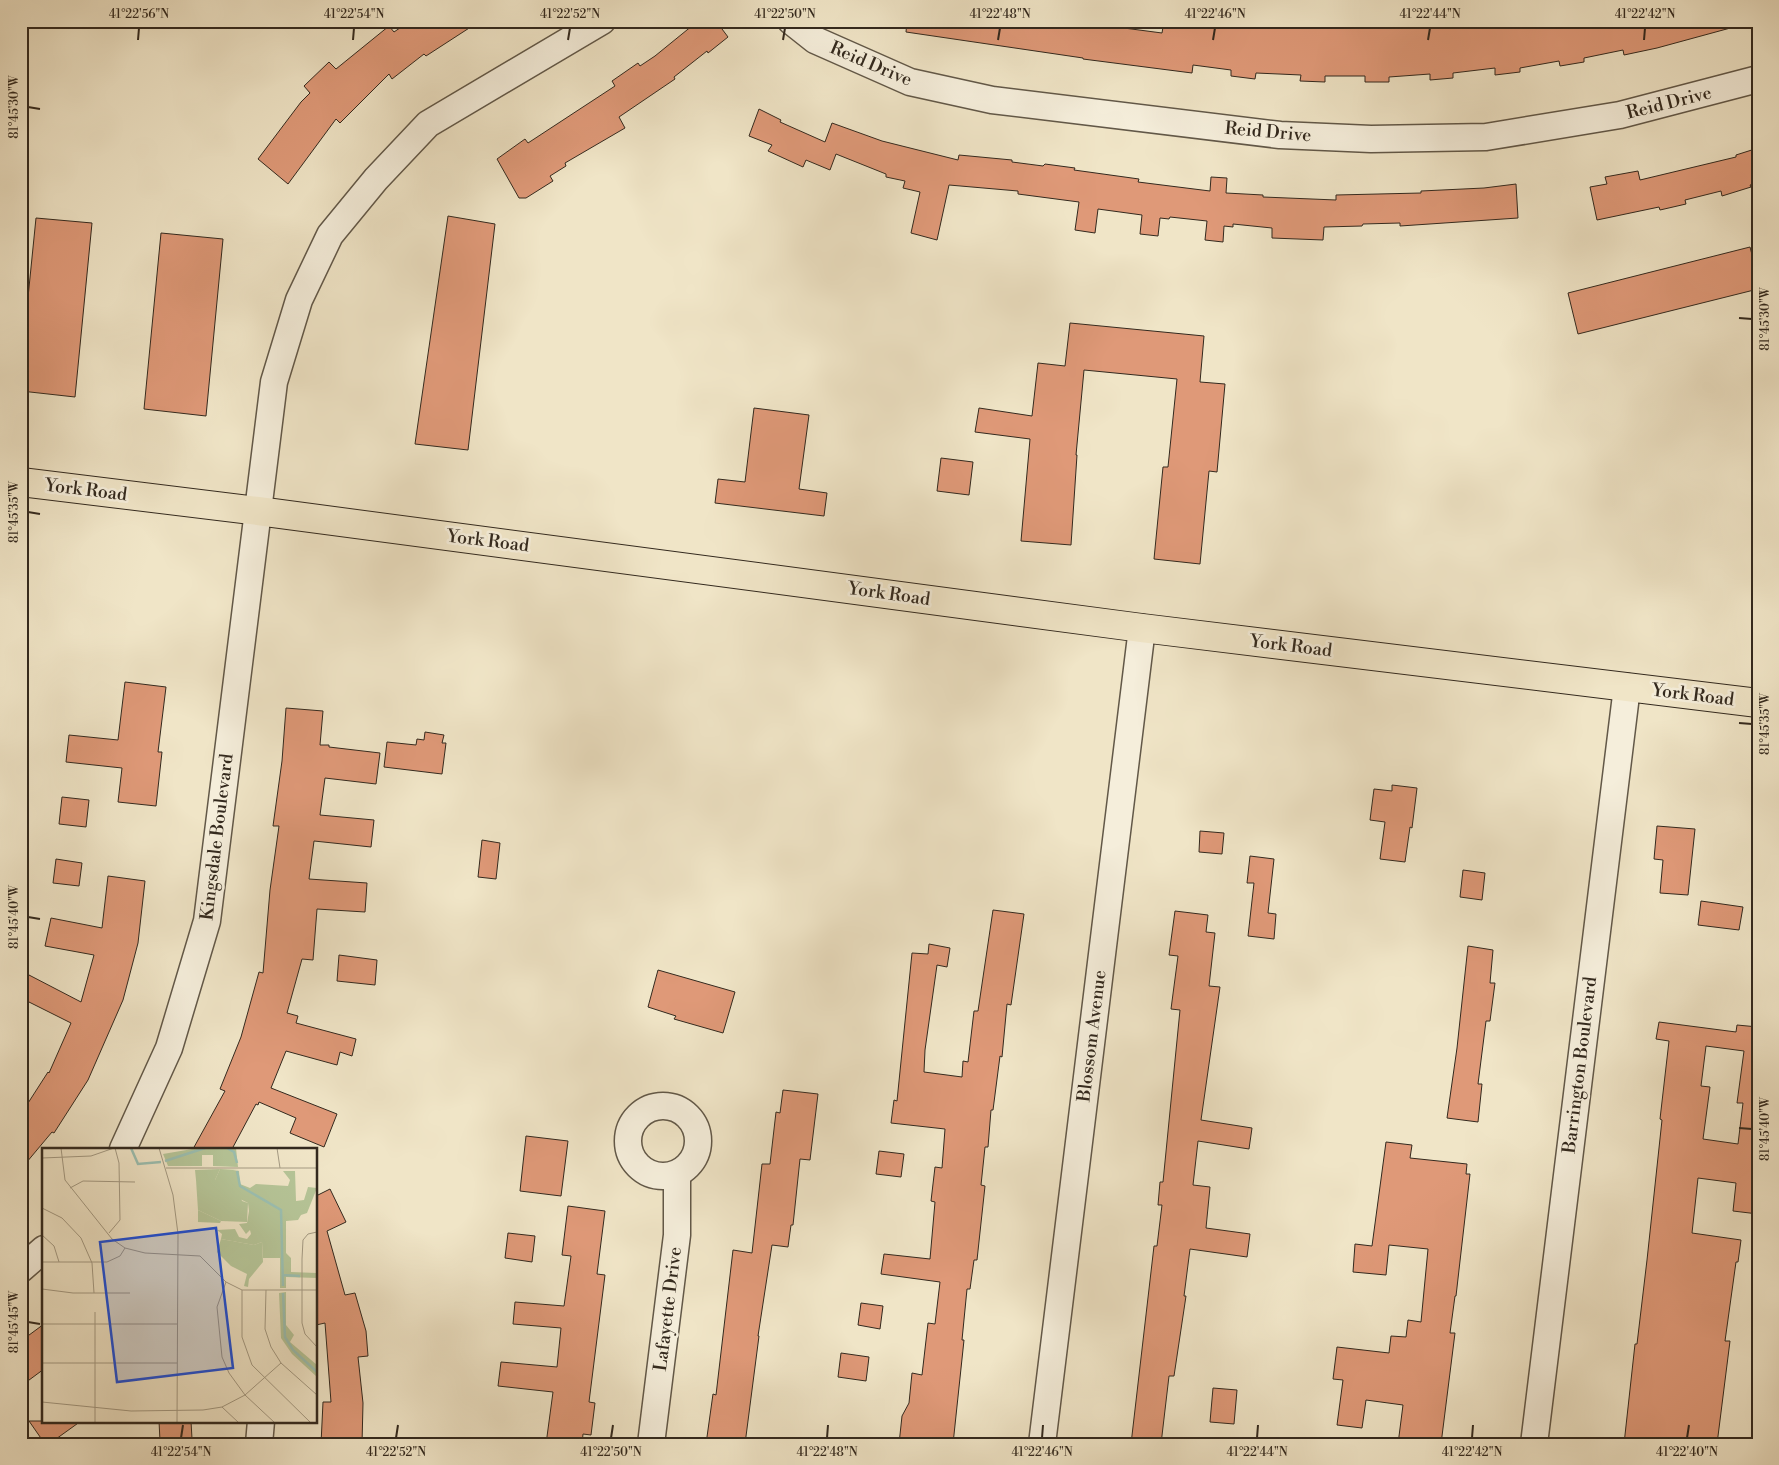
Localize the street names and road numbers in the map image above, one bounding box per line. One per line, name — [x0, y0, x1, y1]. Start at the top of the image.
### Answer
street label: Reid Drive — [826, 36, 916, 92]
street label: Reid Drive — [1624, 81, 1714, 125]
street label: Reid Drive — [1224, 117, 1312, 147]
street label: York Road — [42, 473, 129, 507]
street label: York Road — [444, 524, 531, 558]
street label: York Road — [845, 577, 932, 611]
street label: York Road — [1247, 629, 1334, 663]
street label: York Road — [1649, 678, 1736, 712]
street label: Kingsdale Boulevard — [195, 752, 239, 922]
street label: Blossom Avenue — [1072, 969, 1112, 1104]
street label: Barrington Boulevard — [1558, 975, 1602, 1156]
street label: Lafayette Drive — [649, 1245, 687, 1373]

